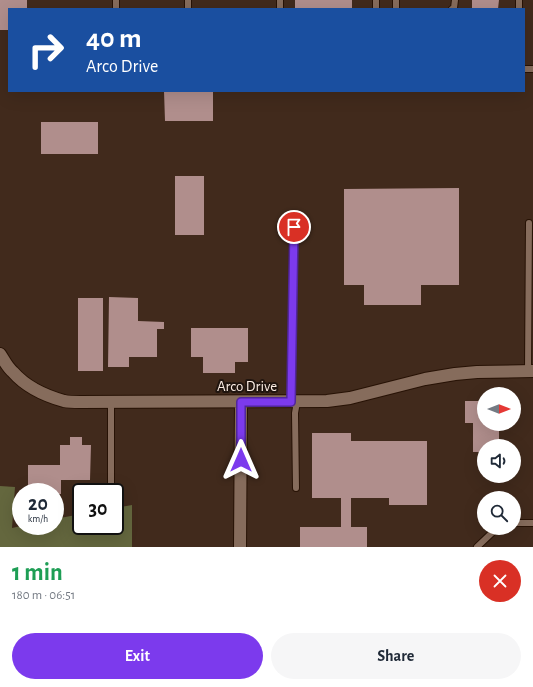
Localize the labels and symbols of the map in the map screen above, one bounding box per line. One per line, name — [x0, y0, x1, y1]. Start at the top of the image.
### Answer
pin — [277, 210, 311, 244]
street label: Arco Drive — [217, 379, 277, 394]
north arrow — [477, 387, 521, 431]
position arrow — [220, 439, 262, 481]
speed limit sign: 30 — [72, 483, 124, 535]

